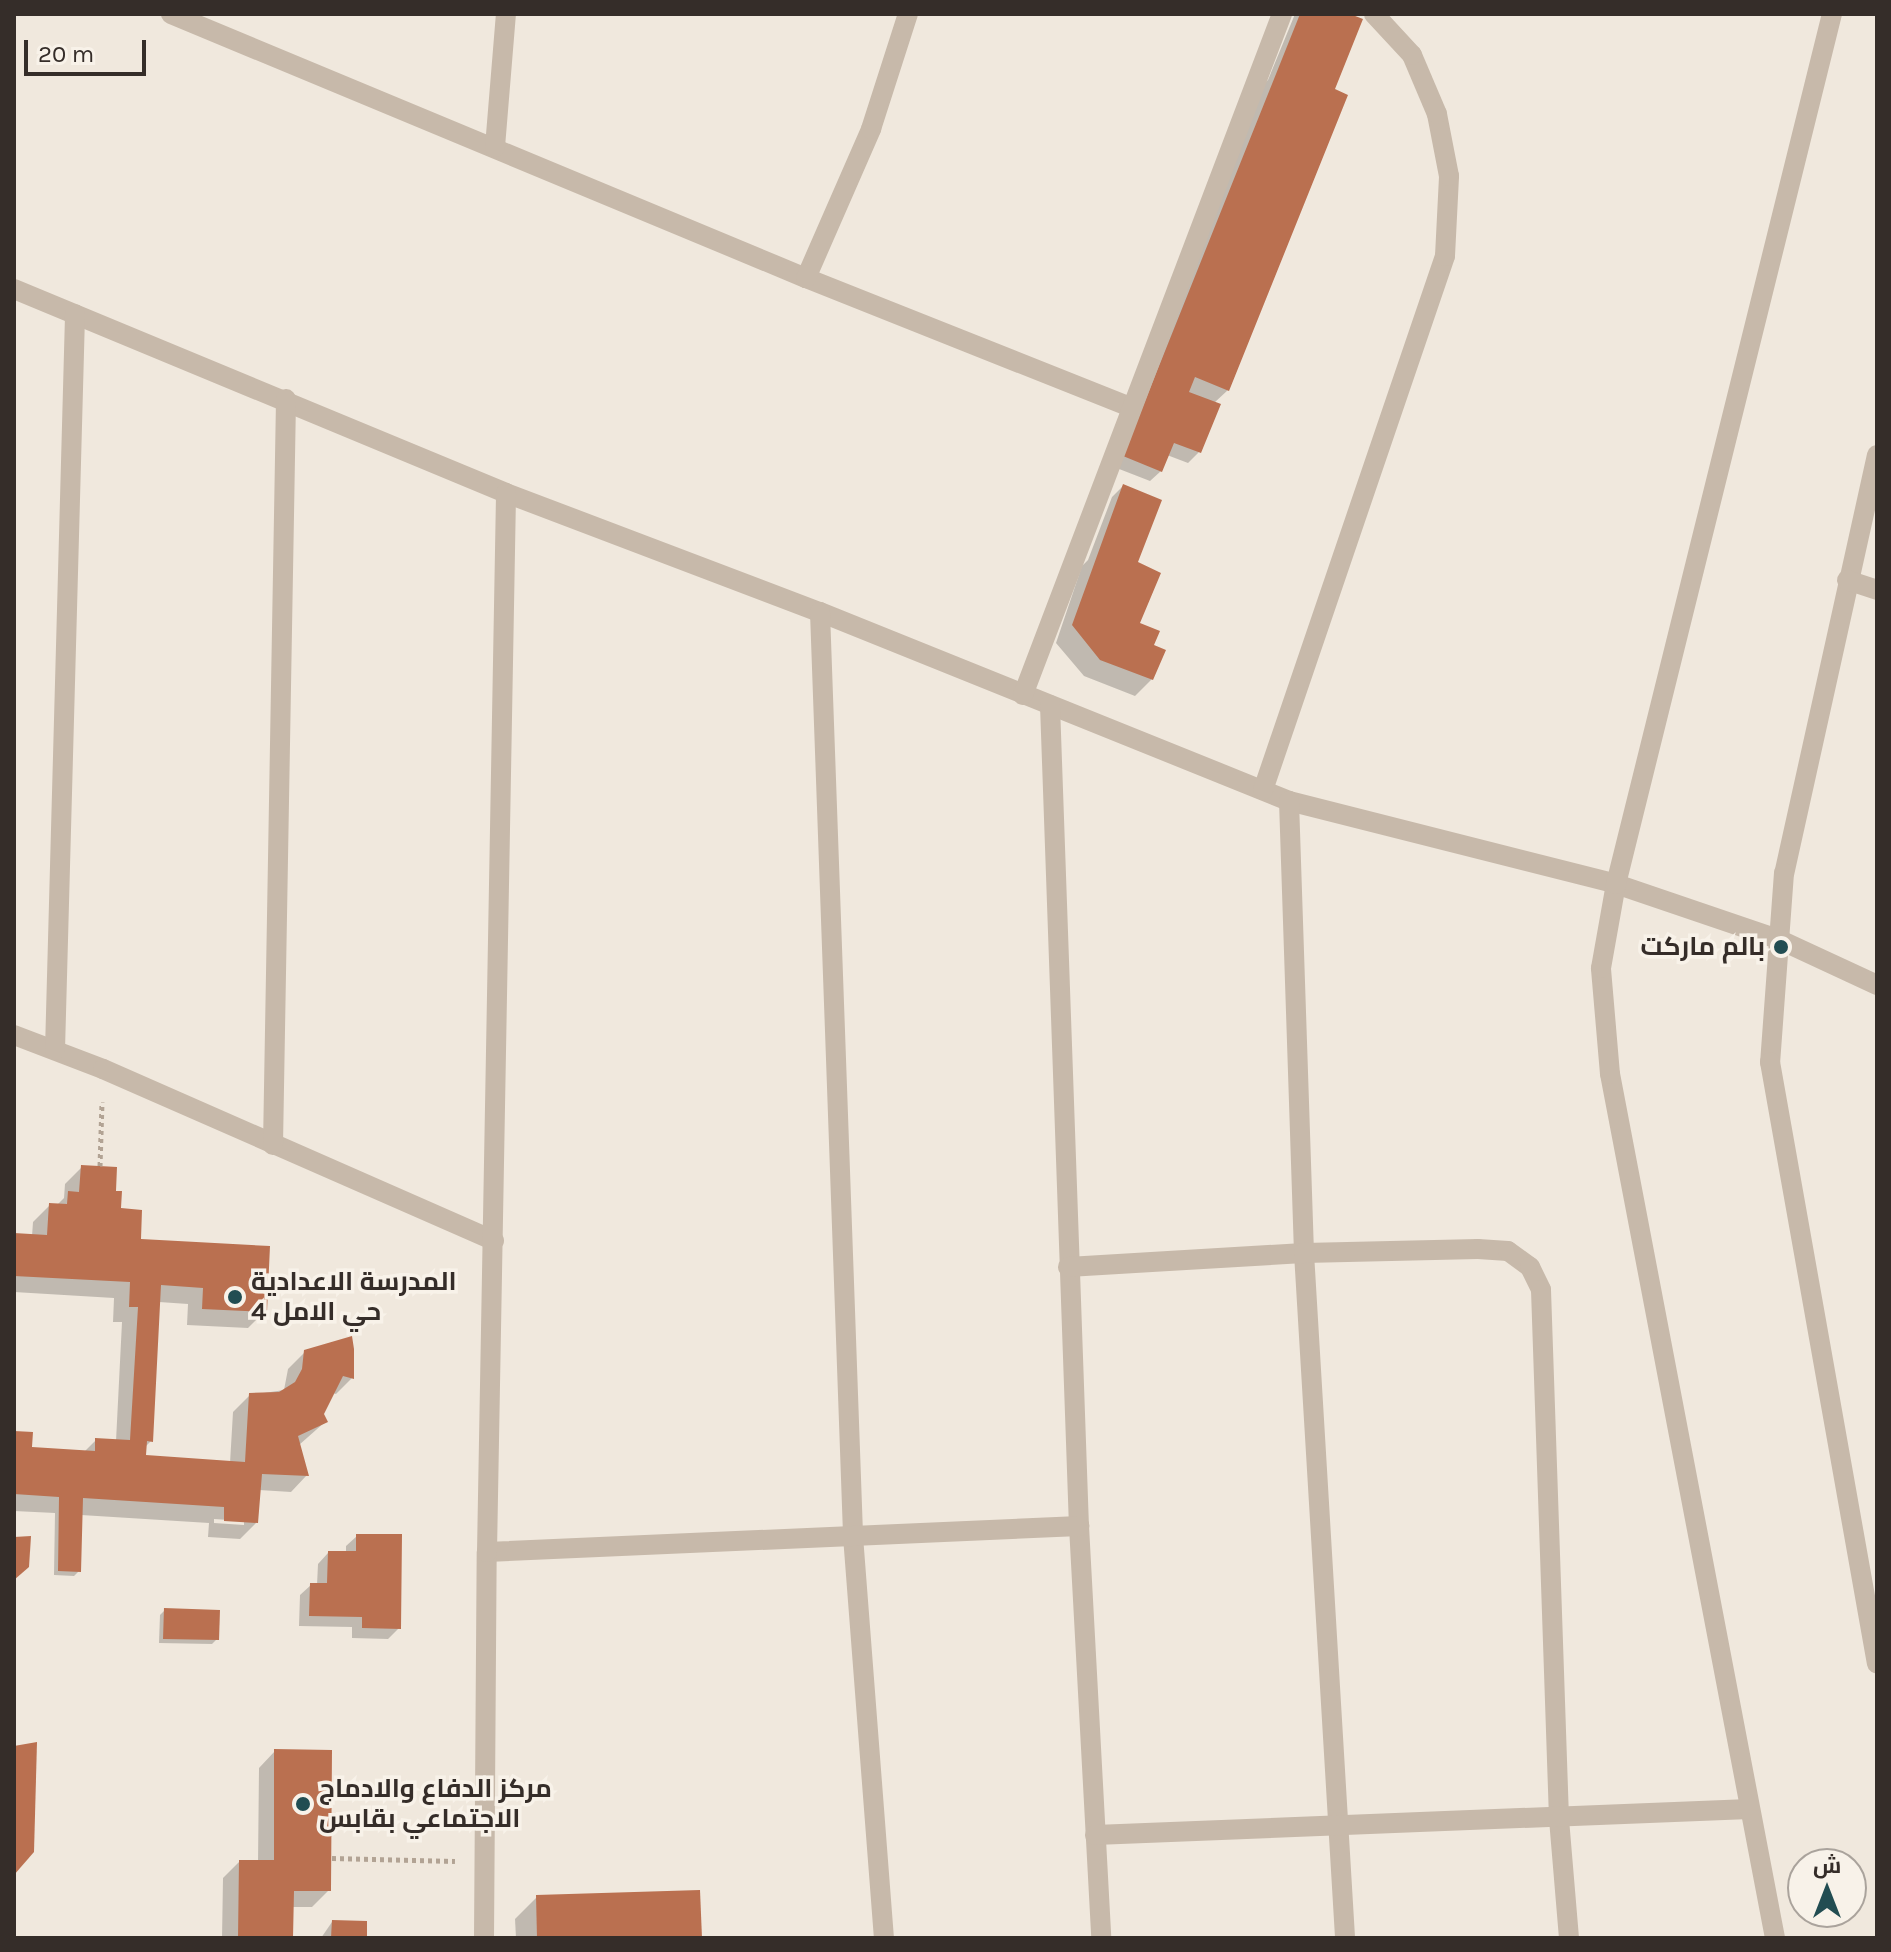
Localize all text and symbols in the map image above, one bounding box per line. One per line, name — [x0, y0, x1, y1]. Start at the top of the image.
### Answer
scale bar — [28, 24, 150, 74]
text: 20 m — [38, 40, 94, 68]
place label: بالم ماركت — [1641, 931, 1765, 963]
marker: بالم ماركت — [1772, 938, 1790, 956]
place label: المدرسة الاعدادية حي الامل 4 — [251, 1266, 457, 1328]
marker: المدرسة الاعدادية حي الامل 4 — [226, 1288, 244, 1306]
place label: مركز الدفاع والادماج الاجتماعي بقابس — [319, 1773, 552, 1834]
marker: مركز الدفاع والادماج الاجتماعي بقابس — [294, 1795, 312, 1813]
north arrow — [1787, 1848, 1867, 1928]
text: ش — [1813, 1853, 1841, 1879]

